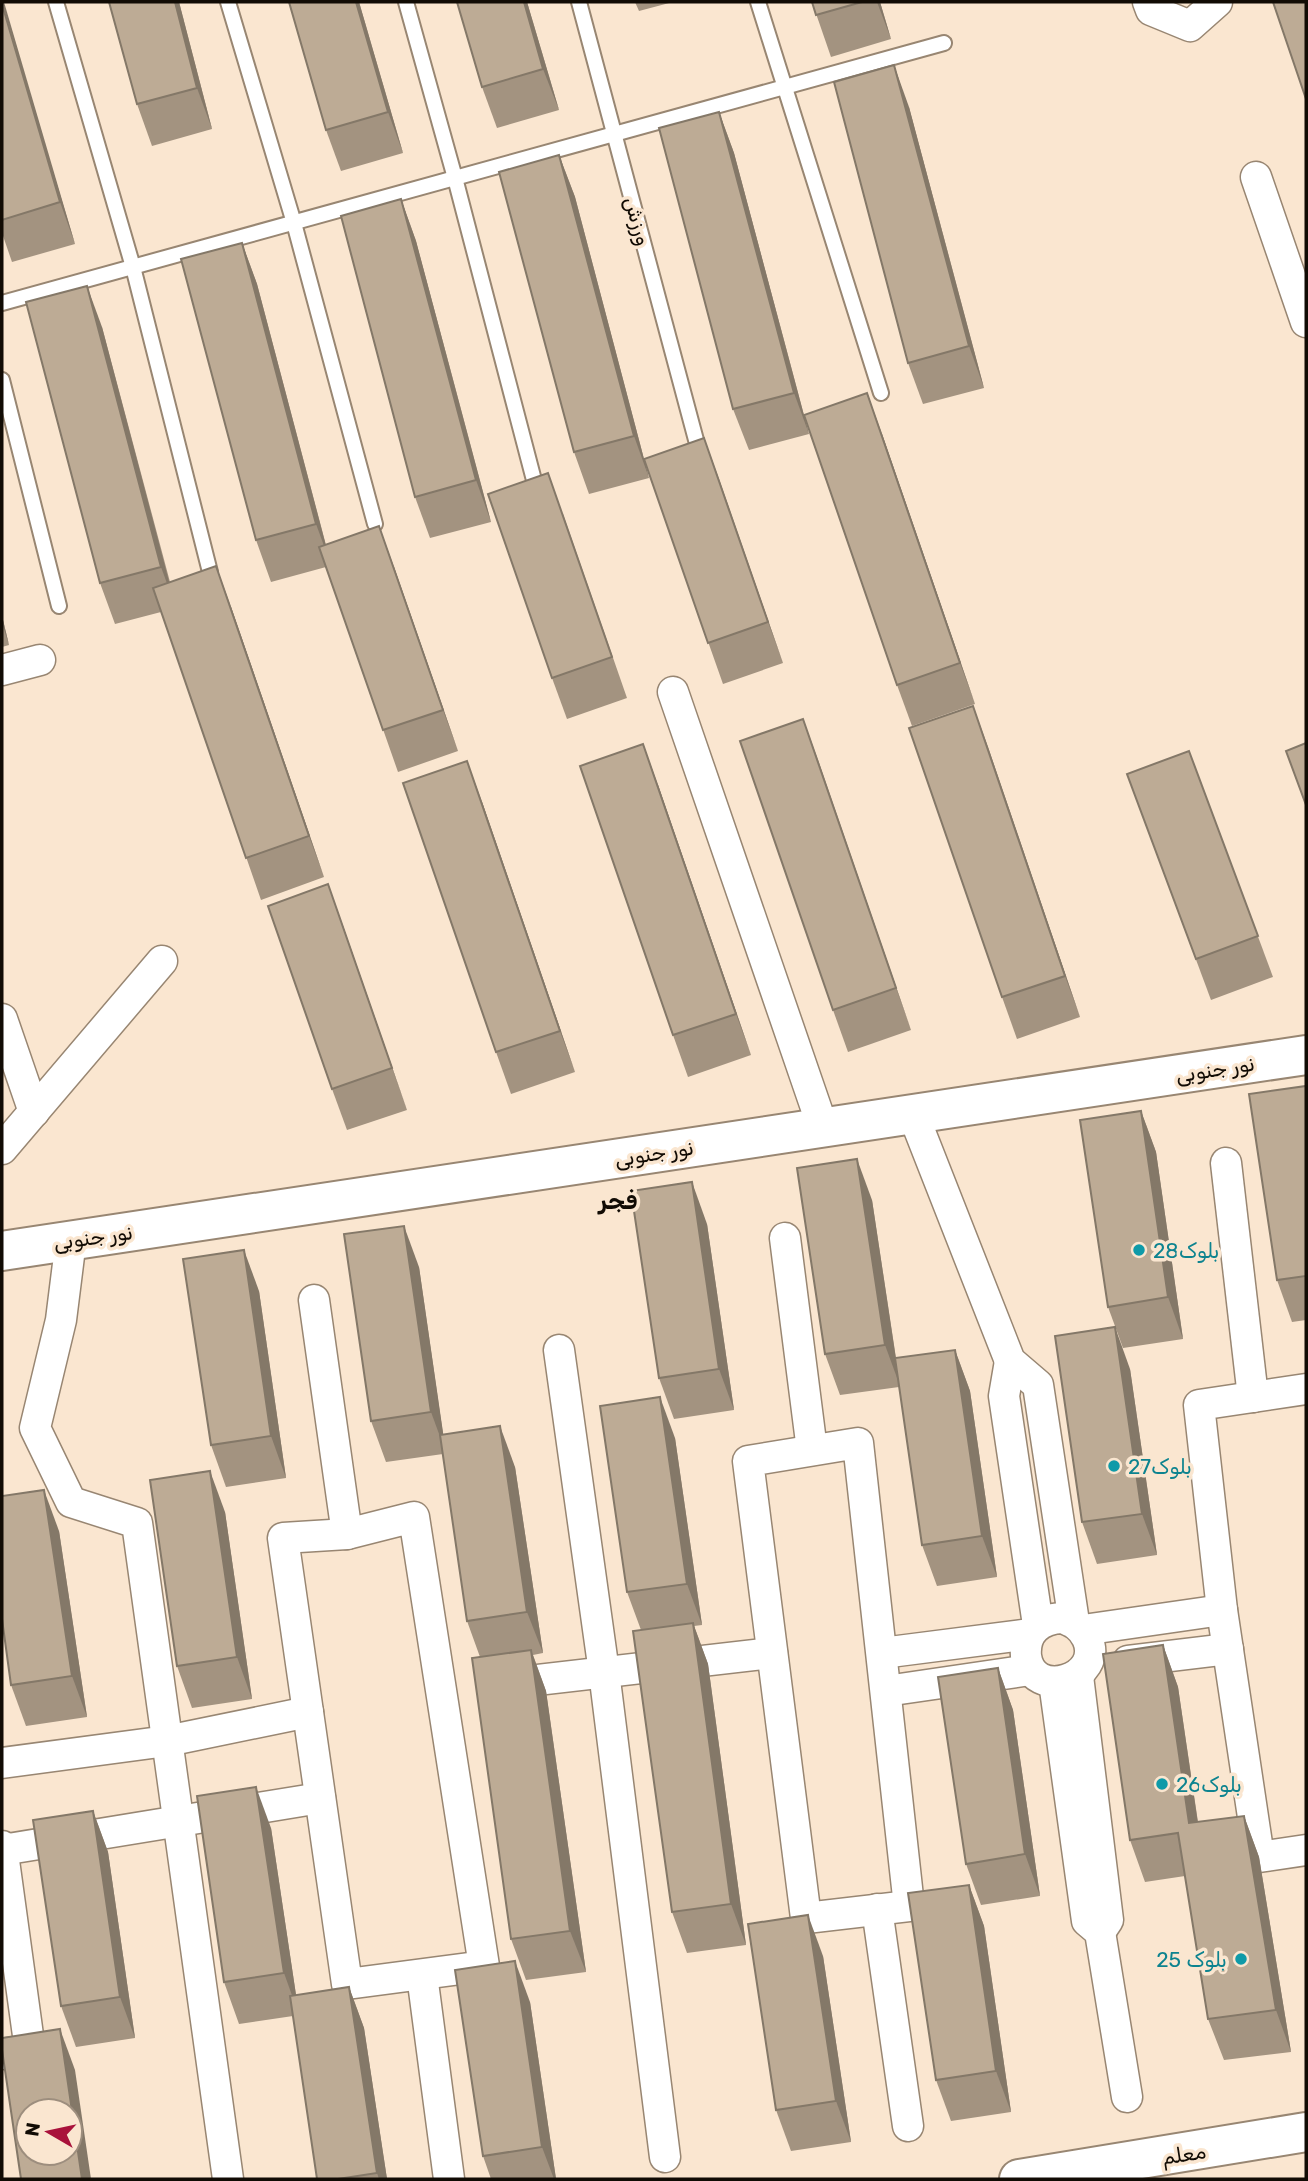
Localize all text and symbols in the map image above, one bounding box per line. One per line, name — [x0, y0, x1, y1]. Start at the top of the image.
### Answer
street label: ورزش — [619, 194, 656, 248]
street label: نور جنوبی — [1174, 1050, 1256, 1088]
street label: نور جنوبی — [613, 1134, 695, 1172]
district label: فجر — [597, 1187, 638, 1215]
street label: نور جنوبی — [52, 1219, 134, 1255]
place label: بلوک28 — [1153, 1238, 1219, 1263]
marker: بلوک28 — [1131, 1242, 1147, 1258]
place label: بلوک27 — [1128, 1454, 1192, 1479]
marker: بلوک27 — [1106, 1458, 1122, 1474]
place label: بلوک26 — [1176, 1772, 1242, 1797]
marker: بلوک26 — [1154, 1776, 1170, 1792]
place label: بلوک 25 — [1156, 1947, 1227, 1972]
marker: بلوک 25 — [1233, 1951, 1249, 1967]
north arrow — [14, 2097, 84, 2167]
text: N — [20, 2121, 45, 2138]
street label: معلم — [1160, 2138, 1208, 2172]

